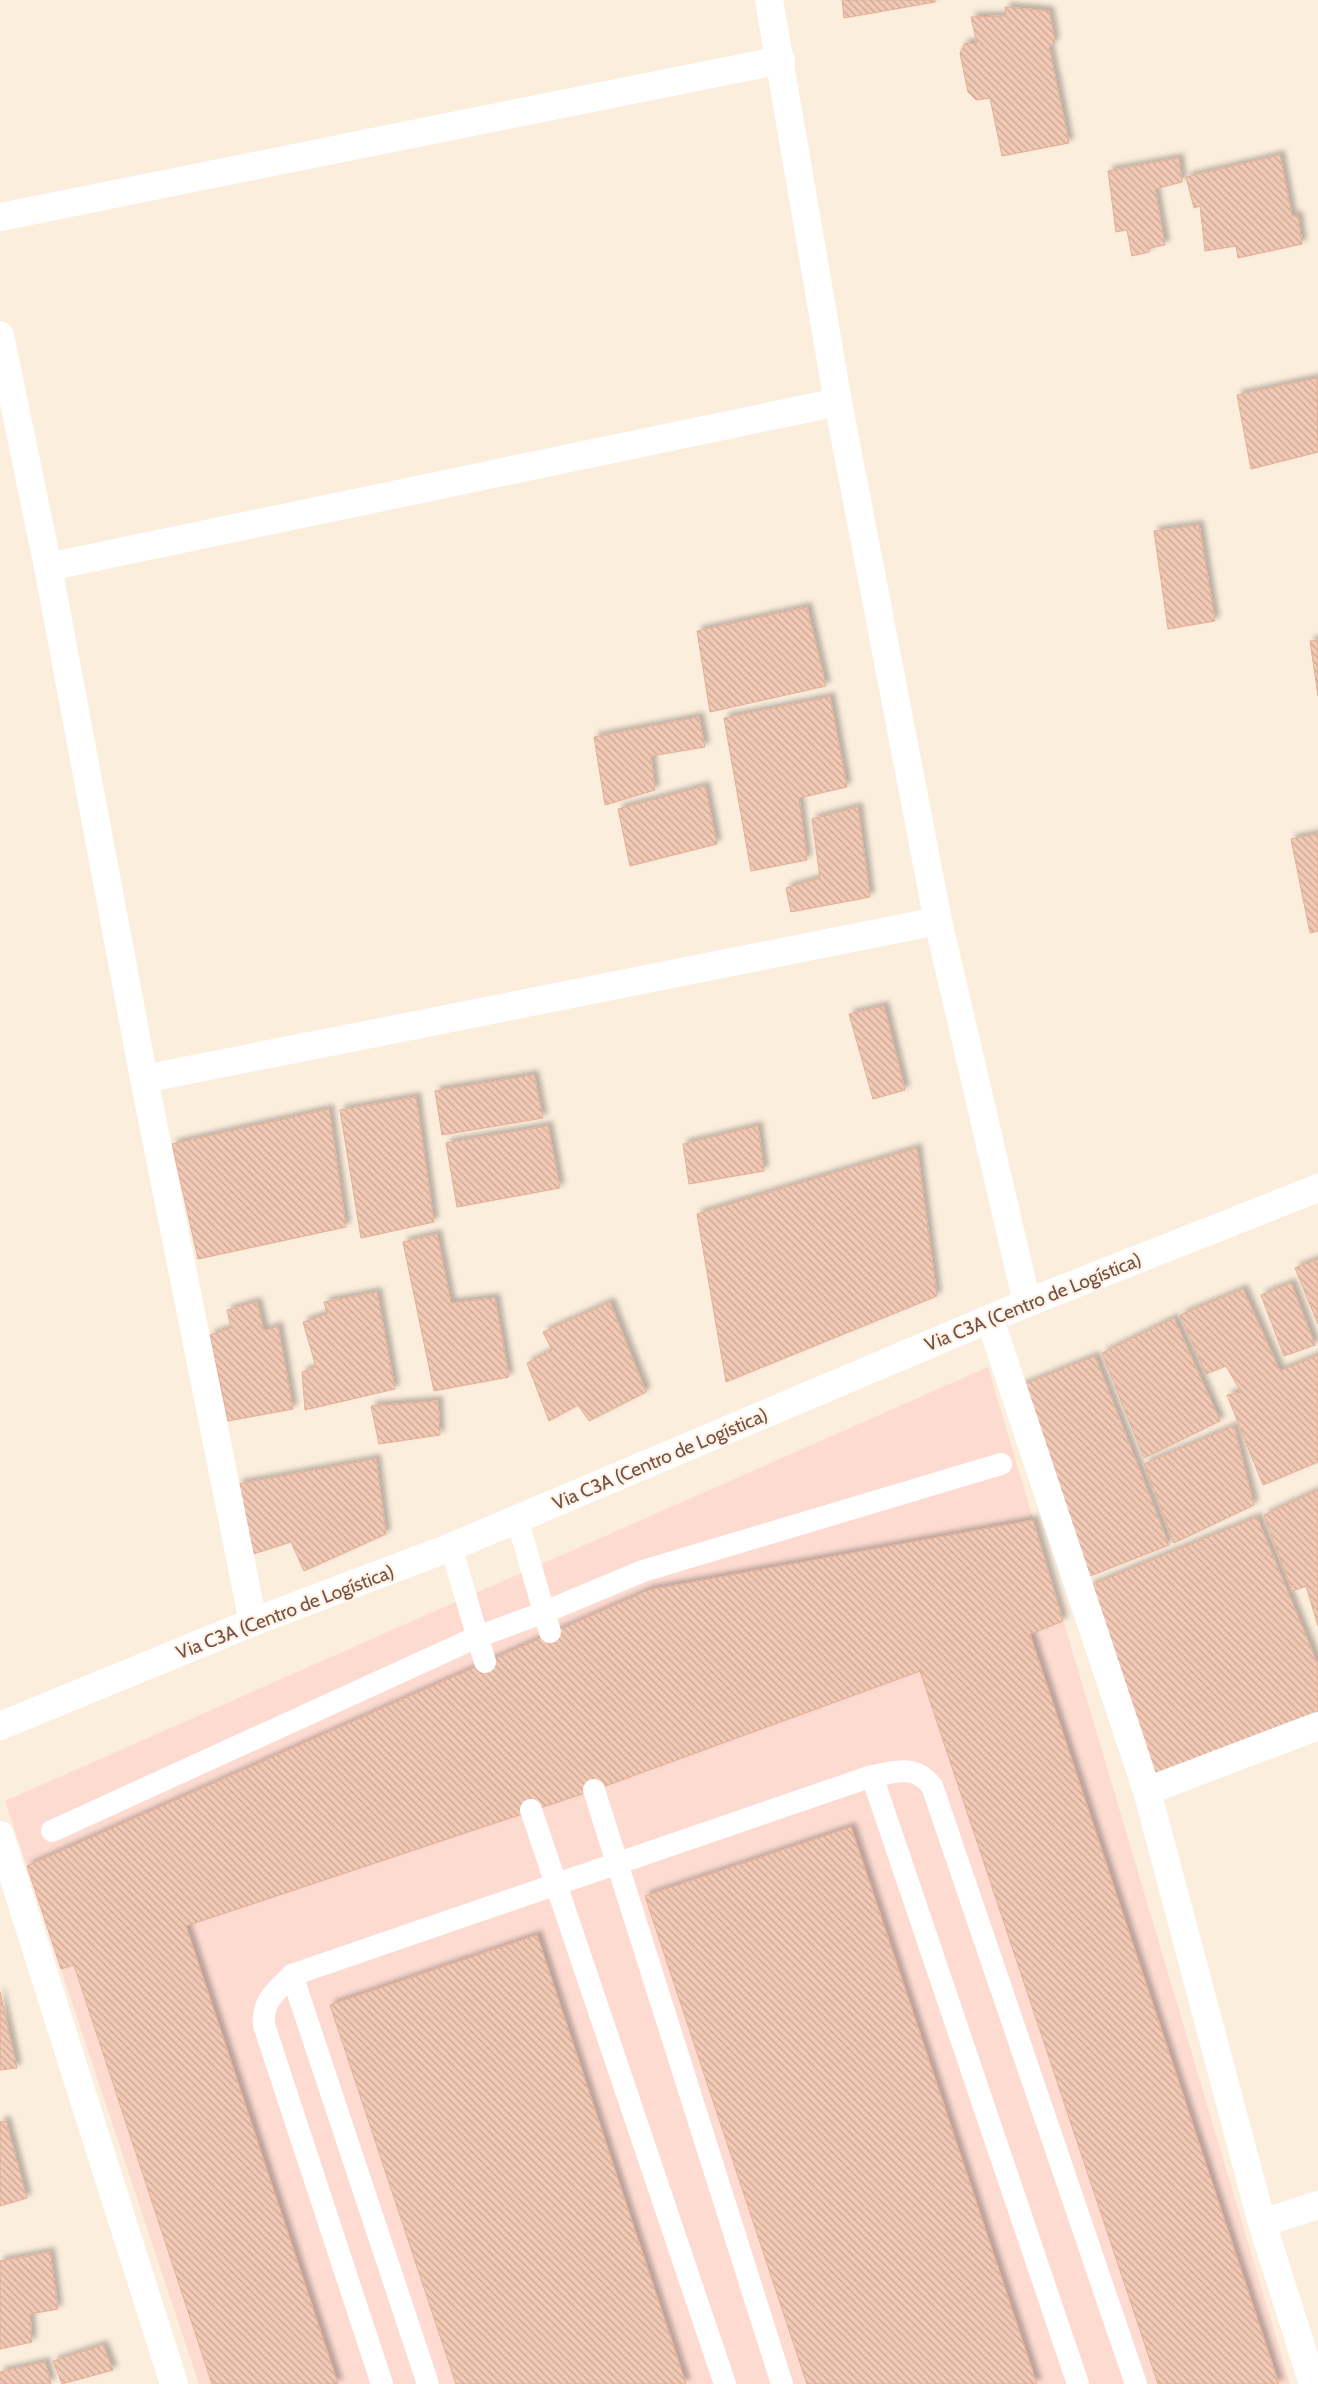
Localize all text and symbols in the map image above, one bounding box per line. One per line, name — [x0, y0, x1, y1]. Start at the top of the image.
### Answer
street label: Via C3A (Centro de Logística) — [921, 1248, 1145, 1356]
street label: Via C3A (Centro de Logística) — [549, 1403, 771, 1515]
street label: Via C3A (Centro de Logística) — [173, 1560, 397, 1664]

